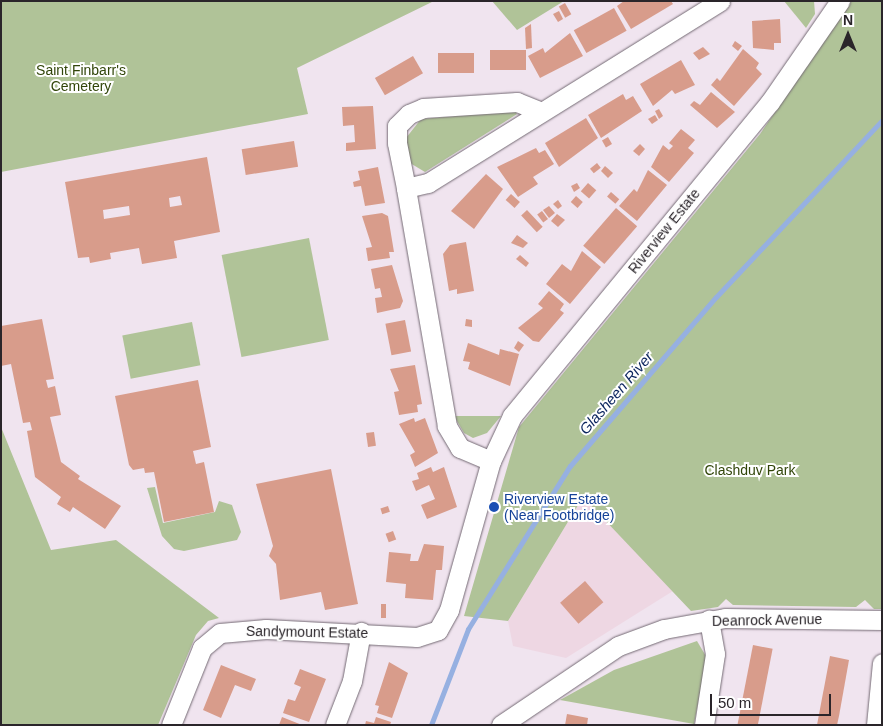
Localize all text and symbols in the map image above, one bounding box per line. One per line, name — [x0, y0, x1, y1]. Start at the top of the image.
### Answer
north arrow — [823, 10, 873, 60]
text: N — [843, 12, 853, 28]
park label: Saint Finbarr's Cemetery — [36, 62, 126, 94]
street label: Riverview Estate — [625, 185, 703, 277]
water label: Glasheen River — [575, 348, 657, 438]
park label: Clashduv Park — [704, 462, 796, 478]
place label: Riverview Estate (Near Footbridge) — [504, 491, 614, 524]
marker: Riverview Estate (Near Footbridge) — [488, 501, 500, 513]
street label: Deanrock Avenue — [711, 611, 823, 629]
street label: Sandymount Estate — [246, 623, 368, 641]
scale bar — [713, 684, 834, 716]
text: 50 m — [718, 694, 751, 711]

